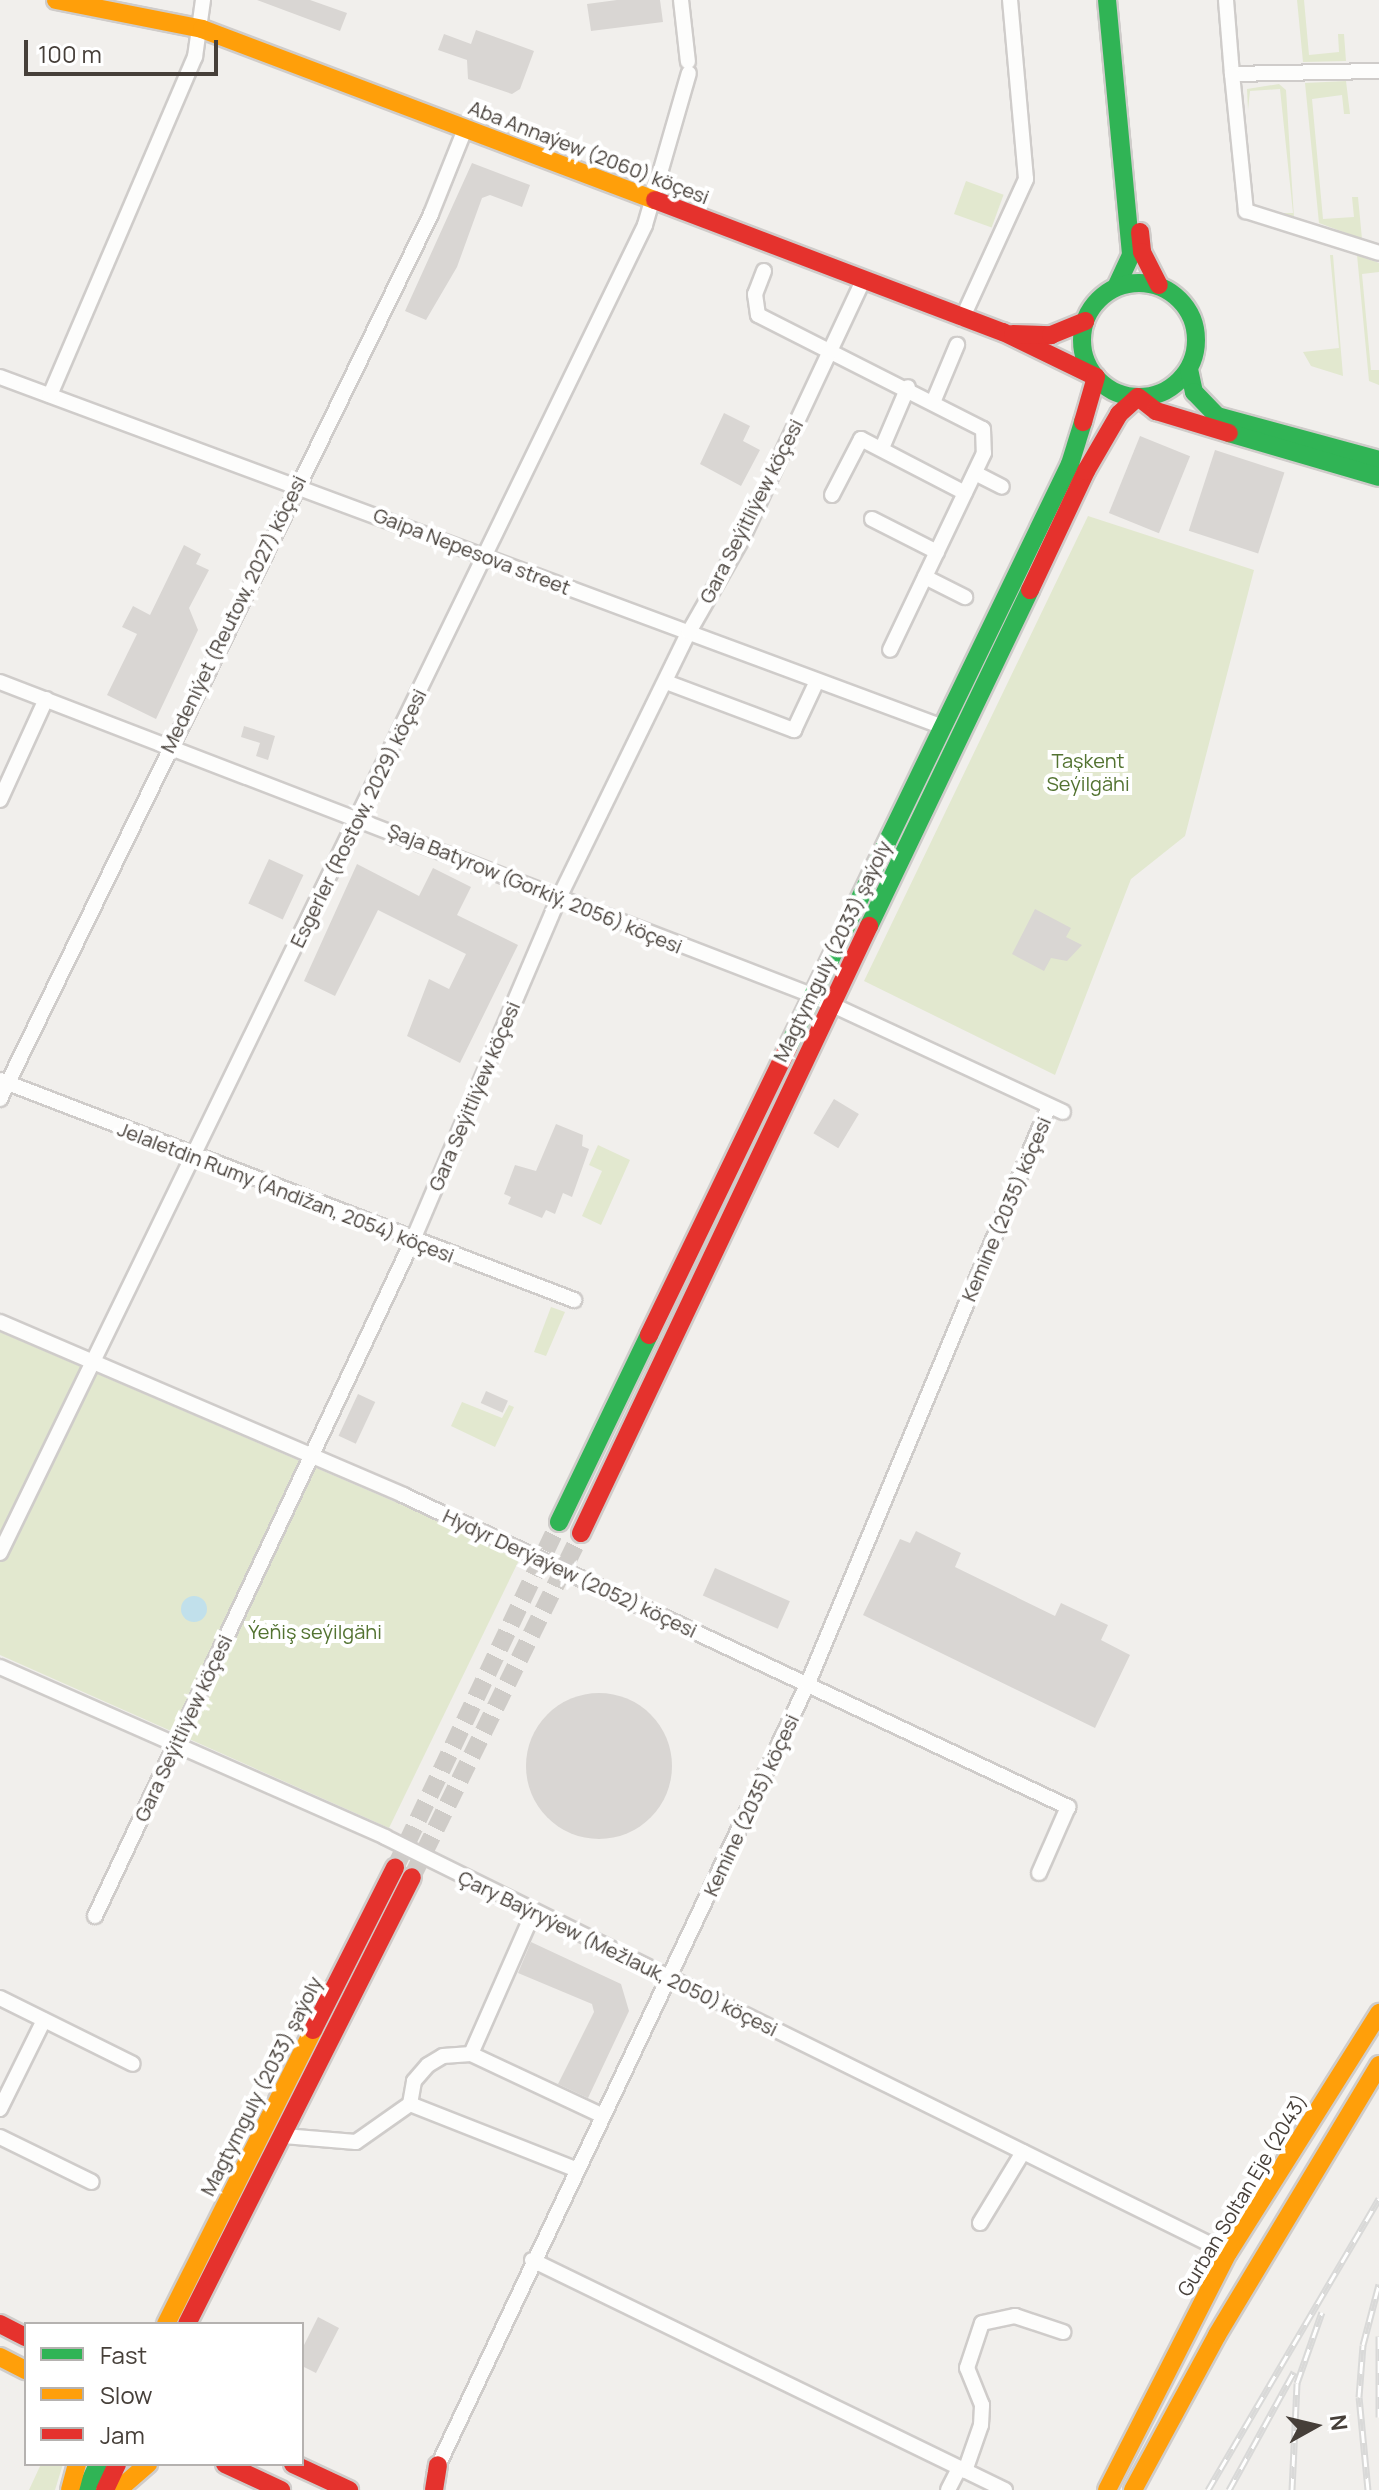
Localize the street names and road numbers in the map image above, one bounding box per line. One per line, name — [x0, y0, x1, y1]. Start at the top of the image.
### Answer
street label: Aba Annaýew (2060) köçesi — [465, 95, 713, 209]
street label: Gara Seýitliýew köçesi — [694, 415, 808, 607]
street label: Medeniýet (Reutow, 2027) köçesi — [155, 471, 311, 757]
street label: Gaipa Nepesova street — [370, 502, 574, 600]
street label: Esgerler (Rostow, 2029) köçesi — [285, 685, 431, 951]
street label: Şaja Batyrow (Gorkiý, 2056) köçesi — [384, 818, 686, 958]
street label: Magtymguly (2033) şaýoly — [768, 837, 896, 1065]
street label: Gara Seýitliýew köçesi — [423, 998, 525, 1194]
street label: Kemine (2035) köçesi — [956, 1113, 1056, 1305]
street label: Jelaletdin Rumy (Andižan, 2054) köçesi — [114, 1117, 458, 1267]
street label: Hydyr Derýaýew (2052) köçesi — [439, 1504, 701, 1642]
street label: Gara Seýitliýew köçesi — [129, 1631, 237, 1825]
street label: Kemine (2035) köçesi — [698, 1710, 804, 1900]
street label: Çary Baýryýew (Mežlauk, 2050) köçesi — [454, 1865, 782, 2041]
street label: Magtymguly (2033) şaýoly — [195, 1972, 327, 2200]
street label: Gurban Soltan Eje (2043) — [1172, 2090, 1312, 2300]

